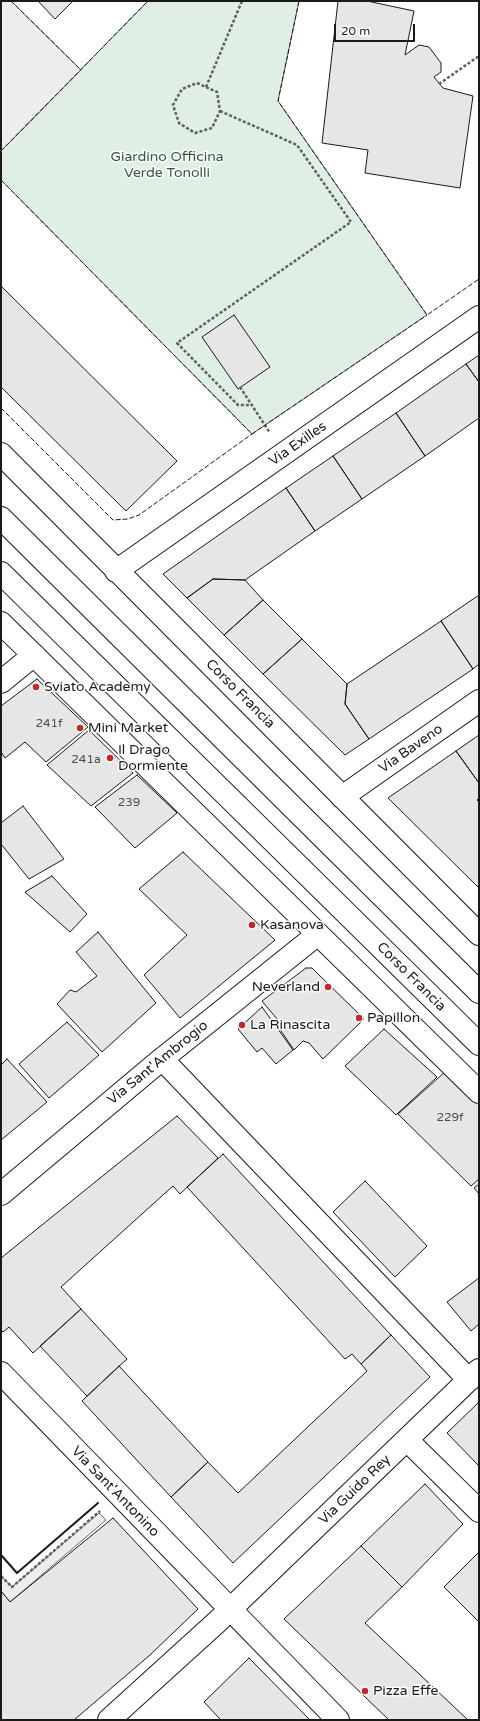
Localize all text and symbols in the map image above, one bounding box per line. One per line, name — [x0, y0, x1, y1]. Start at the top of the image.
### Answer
scale bar — [336, 16, 417, 42]
text: 20 m — [341, 24, 370, 38]
park label: Giardino Officina Verde Tonolli — [110, 149, 224, 182]
street label: Via Exilles — [266, 418, 330, 470]
street label: Corso Francia — [202, 656, 278, 732]
place label: Sviato Academy — [44, 679, 151, 695]
marker: Sviato Academy — [31, 682, 41, 692]
house number: 241f — [35, 717, 63, 731]
place label: Mini Market — [88, 720, 168, 736]
street label: Via Baveno — [376, 721, 446, 777]
marker: Mini Market — [75, 723, 85, 733]
place label: Il Drago Dormiente — [118, 742, 188, 774]
house number: 241a — [71, 753, 101, 767]
marker: Il Drago Dormiente — [105, 753, 115, 763]
house number: 239 — [118, 796, 140, 810]
place label: Kasanova — [260, 917, 324, 933]
marker: Kasanova — [247, 920, 257, 930]
street label: Corso Francia — [373, 939, 449, 1015]
place label: Neverland — [252, 979, 320, 995]
marker: Neverland — [323, 982, 333, 992]
place label: Papillon — [367, 1010, 420, 1026]
marker: Papillon — [354, 1013, 364, 1023]
street label: Via Sant'Ambrogio — [104, 1017, 212, 1109]
place label: La Rinascita — [250, 1017, 330, 1033]
marker: La Rinascita — [237, 1020, 247, 1030]
house number: 229f — [436, 1111, 464, 1125]
street label: Via Sant'Antonino — [67, 1443, 163, 1541]
street label: Via Guido Rey — [316, 1451, 394, 1529]
place label: Pizza Effe — [373, 1683, 438, 1699]
marker: Pizza Effe — [360, 1686, 370, 1696]

